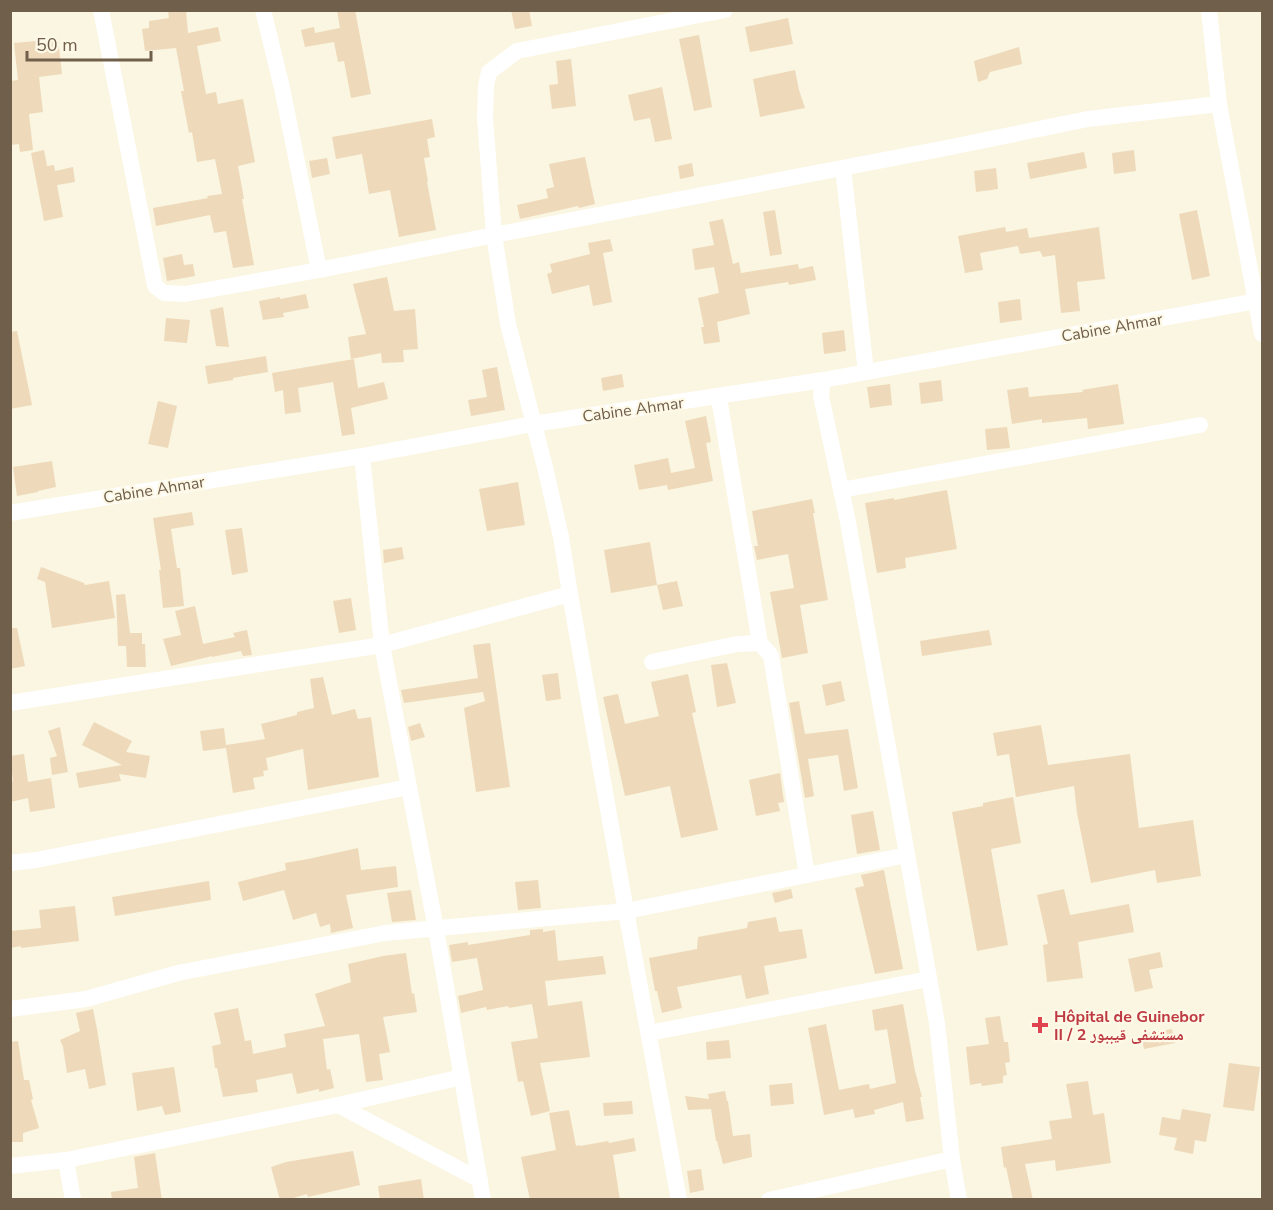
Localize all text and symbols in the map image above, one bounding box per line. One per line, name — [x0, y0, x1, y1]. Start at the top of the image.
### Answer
scale bar — [27, 24, 152, 62]
text: 50 m — [36, 33, 78, 57]
street label: Cabine Ahmar — [1060, 308, 1165, 348]
street label: Cabine Ahmar — [581, 392, 686, 428]
street label: Cabine Ahmar — [102, 471, 207, 509]
place label: Hôpital de Guinebor II / مستشفى قيببور 2 — [1054, 1006, 1205, 1046]
marker: Hôpital de Guinebor II / مستشفى قيببور 2 — [1031, 1016, 1049, 1034]

